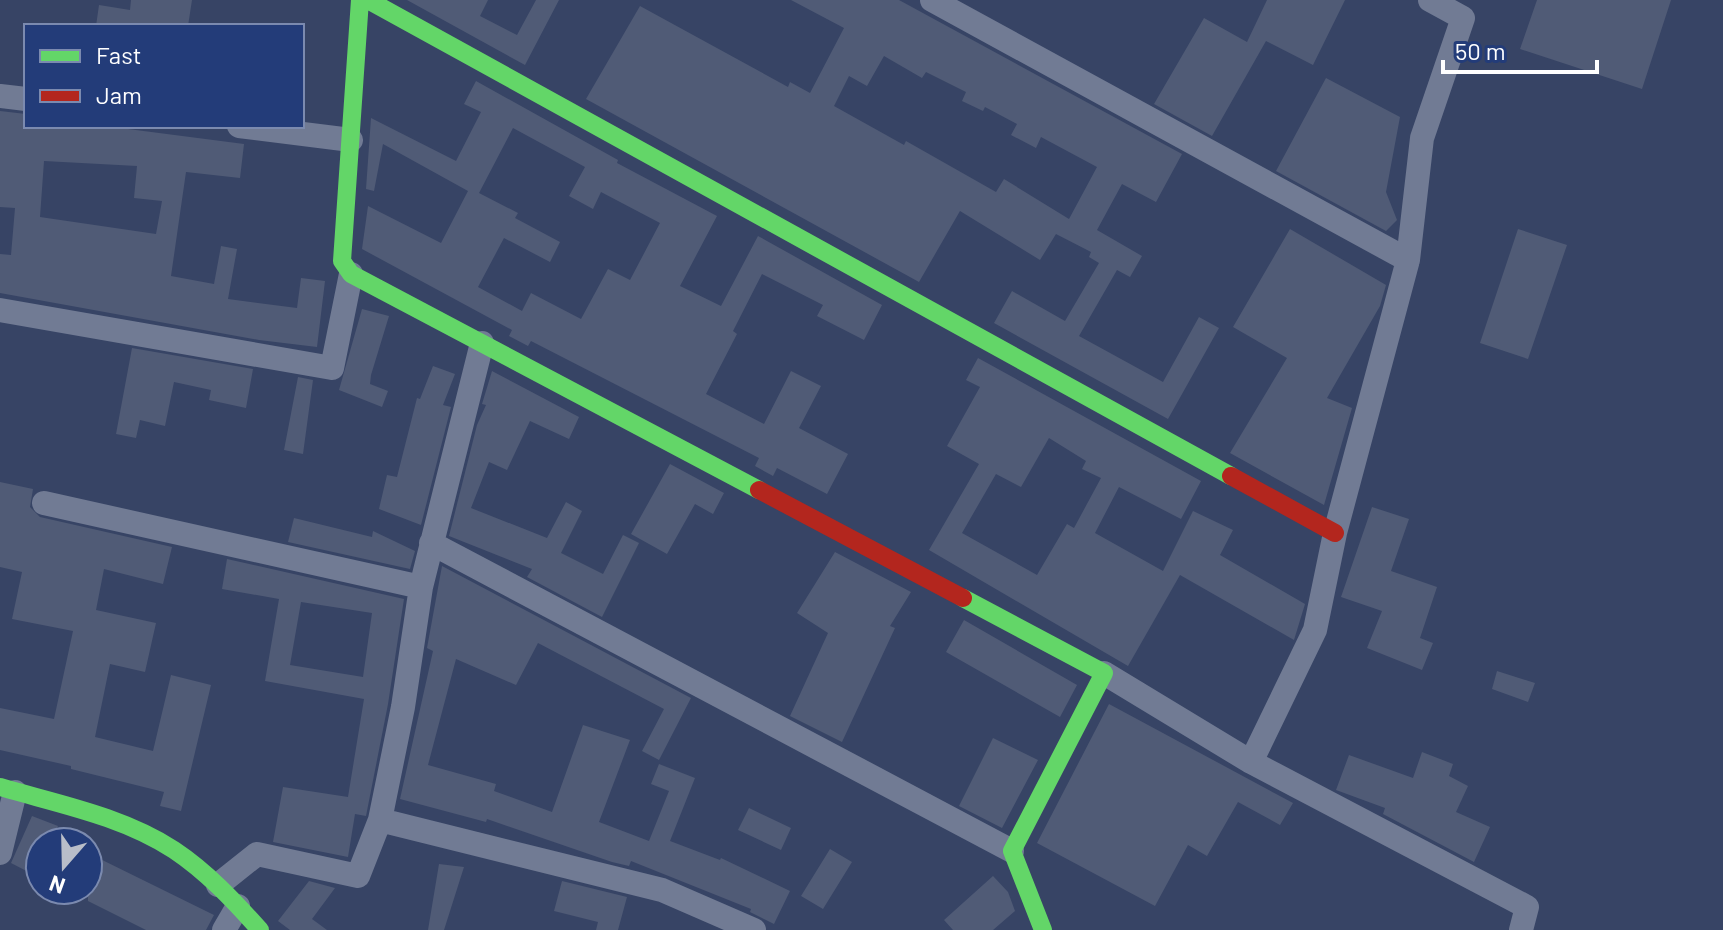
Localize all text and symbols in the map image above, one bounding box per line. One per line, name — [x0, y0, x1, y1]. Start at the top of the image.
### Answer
legend — [24, 24, 304, 128]
scale bar — [1443, 24, 1597, 74]
text: 50 m — [1455, 36, 1506, 65]
text: Fast — [96, 40, 141, 69]
text: Jam — [96, 80, 142, 109]
north arrow — [24, 826, 104, 906]
text: N — [45, 871, 68, 900]

